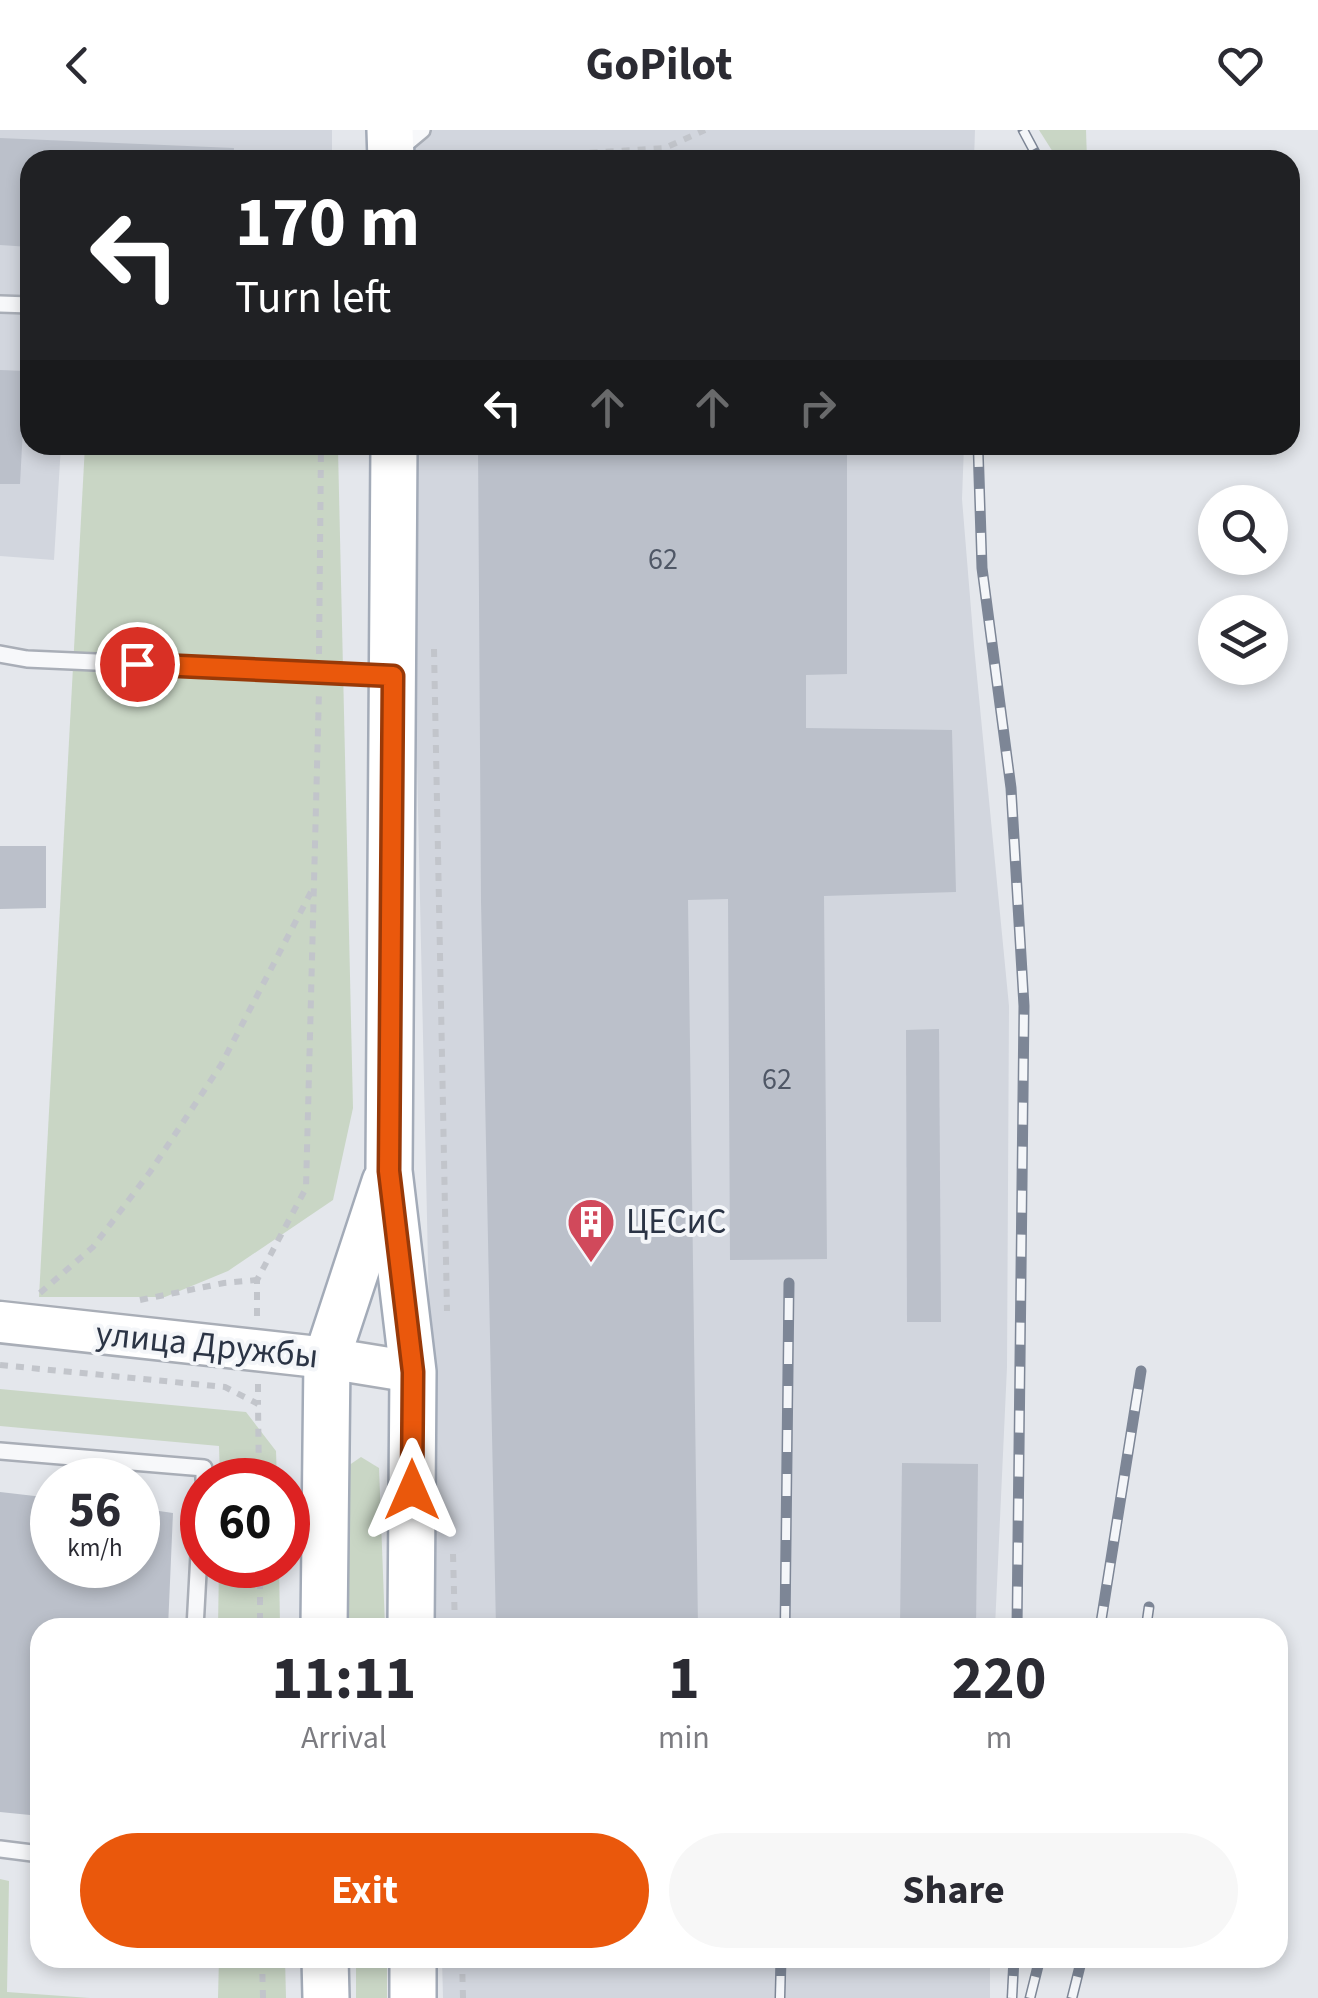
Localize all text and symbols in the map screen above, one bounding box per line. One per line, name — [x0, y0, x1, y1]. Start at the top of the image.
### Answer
text: GoPilot — [586, 33, 732, 97]
icon: back — [50, 38, 105, 93]
icon: heart — [1213, 38, 1268, 93]
text: 170 m — [235, 173, 420, 273]
icon: left — [70, 190, 200, 320]
text: Turn left — [235, 266, 391, 330]
icon: left — [475, 380, 530, 435]
icon: ahead — [580, 380, 635, 435]
icon: ahead — [685, 380, 740, 435]
icon: right — [790, 380, 845, 435]
map controls — [1198, 485, 1288, 685]
button: search — [1198, 485, 1288, 575]
house number: 62 — [648, 538, 678, 581]
button: layers — [1198, 595, 1288, 685]
pin — [95, 622, 180, 707]
icon: arrive — [110, 637, 165, 692]
house number: 62 — [762, 1058, 792, 1101]
building icon: ЦЕСиС — [565, 1196, 617, 1264]
place label: ЦЕСиС — [626, 1197, 726, 1247]
street label: улица Дружбы — [93, 1308, 321, 1382]
position arrow — [360, 1438, 464, 1542]
speed limit sign: 60 — [180, 1458, 310, 1588]
text: 56 — [69, 1475, 121, 1546]
text: km/h — [67, 1530, 123, 1566]
text: 11:11 — [272, 1637, 416, 1722]
text: 1 — [668, 1637, 700, 1722]
text: 220 — [951, 1637, 1046, 1722]
text: Arrival — [301, 1715, 387, 1761]
text: min — [658, 1715, 710, 1761]
text: m — [986, 1715, 1012, 1761]
button: Exit — [80, 1833, 649, 1948]
button: Share — [669, 1833, 1238, 1948]

